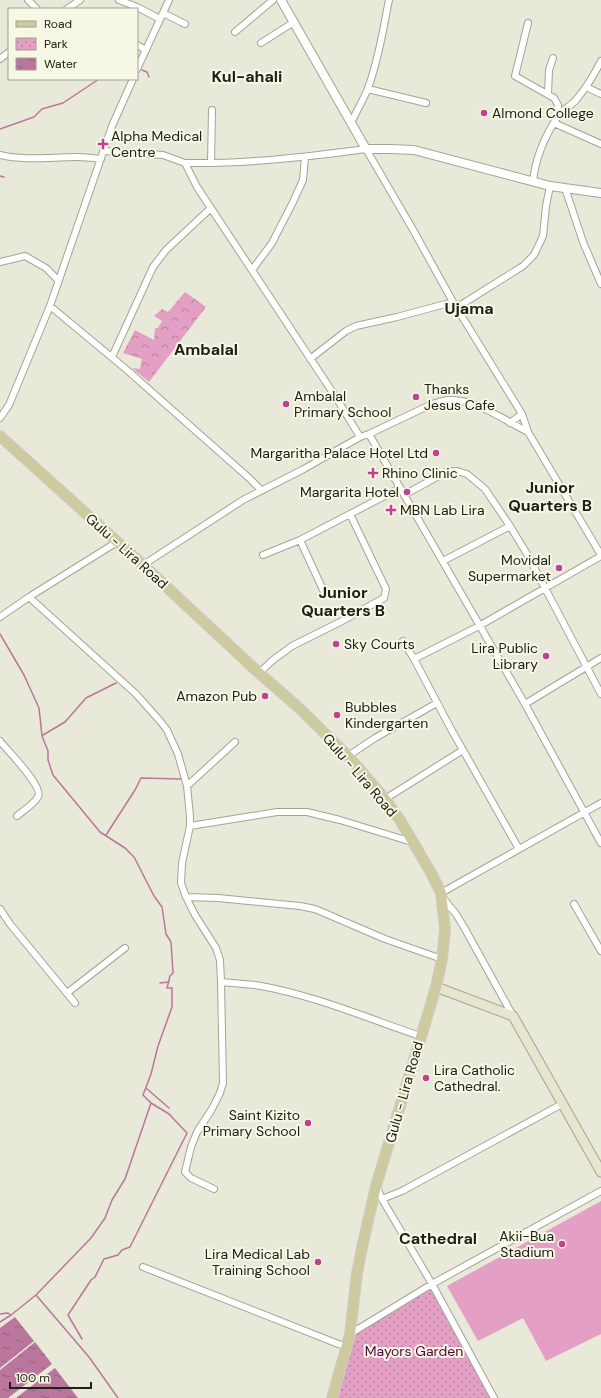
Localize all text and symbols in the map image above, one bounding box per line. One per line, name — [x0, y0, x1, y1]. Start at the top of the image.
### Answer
legend — [8, 8, 138, 80]
text: Road — [44, 16, 72, 32]
text: Park — [44, 36, 68, 52]
text: Water — [44, 56, 78, 72]
district label: Kul-ahali — [212, 66, 282, 87]
place label: Almond College — [492, 104, 594, 122]
marker: Almond College — [479, 108, 489, 118]
place label: Alpha Medical Centre — [111, 127, 202, 161]
marker: Alpha Medical Centre — [98, 139, 108, 149]
district label: Ujama — [444, 298, 494, 319]
district label: Ambalal — [174, 339, 238, 360]
place label: Thanks Jesus Cafe — [424, 380, 495, 414]
place label: Ambalal Primary School — [294, 387, 391, 421]
marker: Thanks Jesus Cafe — [411, 392, 421, 402]
marker: Ambalal Primary School — [281, 399, 291, 409]
place label: Margaritha Palace Hotel Ltd — [251, 444, 428, 462]
marker: Margaritha Palace Hotel Ltd — [431, 448, 441, 458]
place label: Rhino Clinic — [382, 464, 458, 482]
marker: Rhino Clinic — [367, 467, 379, 479]
district label: Junior Quarters B — [508, 477, 592, 516]
place label: Margarita Hotel — [300, 483, 399, 501]
marker: Margarita Hotel — [402, 487, 412, 497]
place label: MBN Lab Lira — [400, 501, 485, 519]
marker: MBN Lab Lira — [385, 504, 397, 516]
street label: Gulu - Lira Road — [82, 509, 172, 593]
place label: Movidal Supermarket — [468, 551, 551, 585]
marker: Movidal Supermarket — [554, 563, 564, 573]
district label: Junior Quarters B — [301, 582, 385, 621]
place label: Sky Courts — [344, 635, 415, 653]
marker: Sky Courts — [331, 639, 341, 649]
place label: Lira Public Library — [471, 639, 538, 673]
marker: Lira Public Library — [541, 651, 551, 661]
place label: Amazon Pub — [176, 687, 257, 705]
marker: Amazon Pub — [260, 691, 270, 701]
place label: Bubbles Kindergarten — [345, 698, 428, 732]
marker: Bubbles Kindergarten — [332, 710, 342, 720]
street label: Gulu - Lira Road — [319, 730, 401, 820]
street label: Gulu - Lira Road — [381, 1039, 427, 1145]
place label: Lira Catholic Cathedral. — [434, 1061, 515, 1095]
marker: Lira Catholic Cathedral. — [421, 1073, 431, 1083]
place label: Saint Kizito Primary School — [203, 1106, 300, 1140]
marker: Saint Kizito Primary School — [303, 1118, 313, 1128]
place label: Akii-Bua Stadium — [499, 1227, 554, 1261]
district label: Cathedral — [399, 1228, 477, 1249]
marker: Akii-Bua Stadium — [557, 1239, 567, 1249]
place label: Lira Medical Lab Training School — [205, 1245, 310, 1279]
marker: Lira Medical Lab Training School — [313, 1257, 323, 1267]
park label: Mayors Garden — [365, 1342, 463, 1360]
scale bar — [10, 1364, 91, 1390]
text: 100 m — [16, 1370, 50, 1386]

